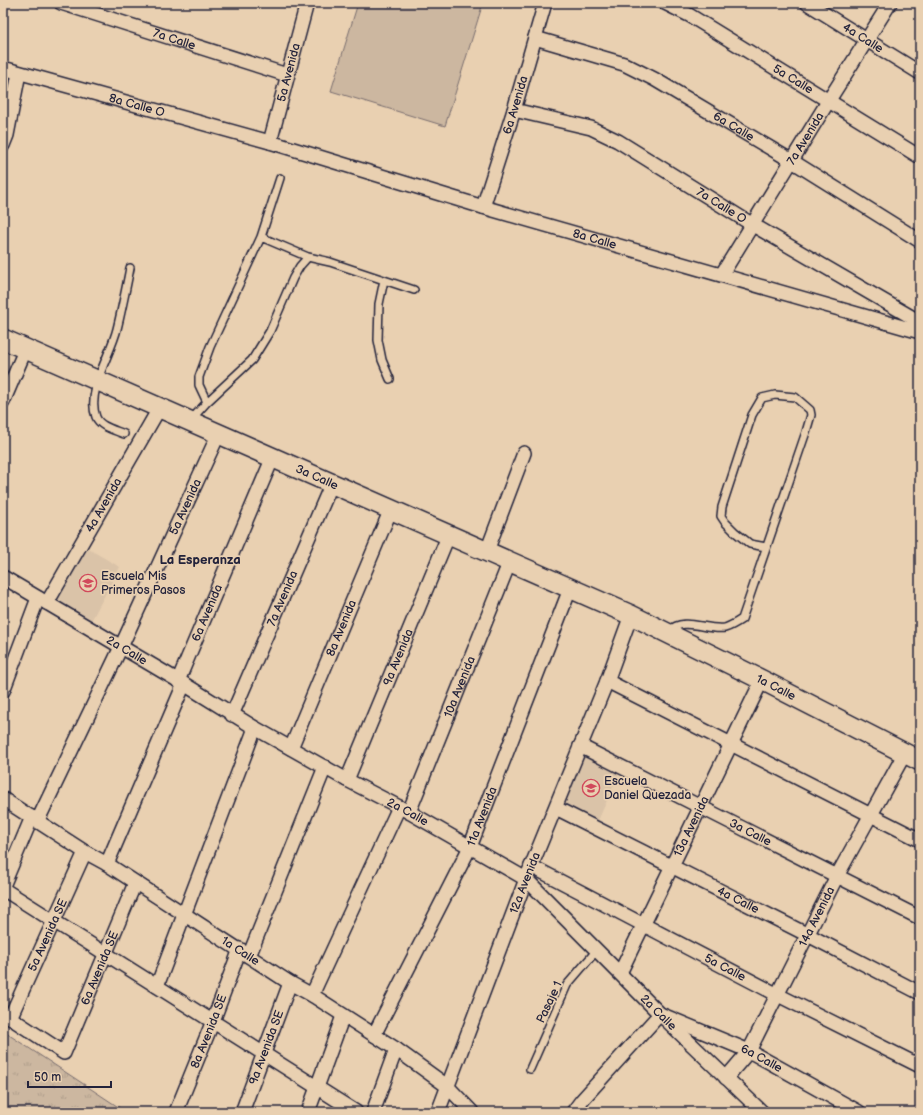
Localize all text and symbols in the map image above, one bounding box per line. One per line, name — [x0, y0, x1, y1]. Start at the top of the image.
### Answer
street label: 4a Calle — [840, 20, 886, 56]
street label: 7a Calle — [151, 26, 197, 53]
street label: 5a Avenida — [274, 41, 304, 103]
street label: 5a Calle — [770, 61, 816, 97]
street label: 6a Avenida — [500, 74, 532, 136]
street label: 8a Calle O — [107, 91, 166, 120]
street label: 6a Calle — [710, 109, 757, 145]
street label: 7a Avenida — [784, 110, 828, 168]
street label: 7a Calle O — [694, 185, 749, 227]
street label: 8a Calle — [571, 226, 618, 253]
street label: 3a Calle — [293, 462, 341, 493]
street label: 4a Avenida — [82, 475, 126, 535]
street label: 5a Avenida — [166, 476, 205, 537]
district label: La Esperanza — [159, 552, 241, 568]
street label: 7a Avenida — [264, 568, 301, 629]
place label: Escuela Mis Primeros Pasos — [101, 569, 185, 598]
school or university icon: Escuela Mis Primeros Pasos — [78, 573, 98, 593]
street label: 6a Avenida — [189, 582, 226, 644]
street label: 8a Avenida — [323, 597, 360, 659]
street label: 9a Avenida — [380, 627, 417, 688]
street label: 2a Calle — [104, 633, 150, 669]
street label: 10a Avenida — [441, 654, 479, 720]
street label: 1a Calle — [754, 671, 798, 704]
place label: Escuela Daniel Quezada — [604, 774, 691, 803]
school or university icon: Escuela Daniel Quezada — [581, 778, 601, 798]
street label: 11a Avenida — [464, 784, 501, 848]
street label: 13a Avenida — [671, 794, 713, 859]
street label: 2a Calle — [384, 795, 431, 829]
street label: 3a Calle — [727, 816, 774, 850]
street label: 12a Avenida — [507, 850, 544, 916]
street label: 4a Calle — [714, 883, 761, 917]
street label: 14a Avenida — [796, 884, 838, 949]
street label: 5a Avenida SE — [25, 896, 71, 974]
street label: 6a Avenida SE — [78, 929, 122, 1007]
street label: 1a Calle — [218, 933, 262, 969]
street label: 5a Calle — [702, 951, 748, 985]
street label: Pasaje 1 — [533, 979, 566, 1026]
street label: 8a Avenida SE — [188, 992, 230, 1071]
street label: 2a Calle — [637, 992, 679, 1034]
street label: 9a Avenida SE — [246, 1008, 287, 1087]
street label: 6a Calle — [738, 1041, 785, 1076]
scale bar — [28, 1063, 111, 1089]
text: 50 m — [34, 1070, 61, 1085]

